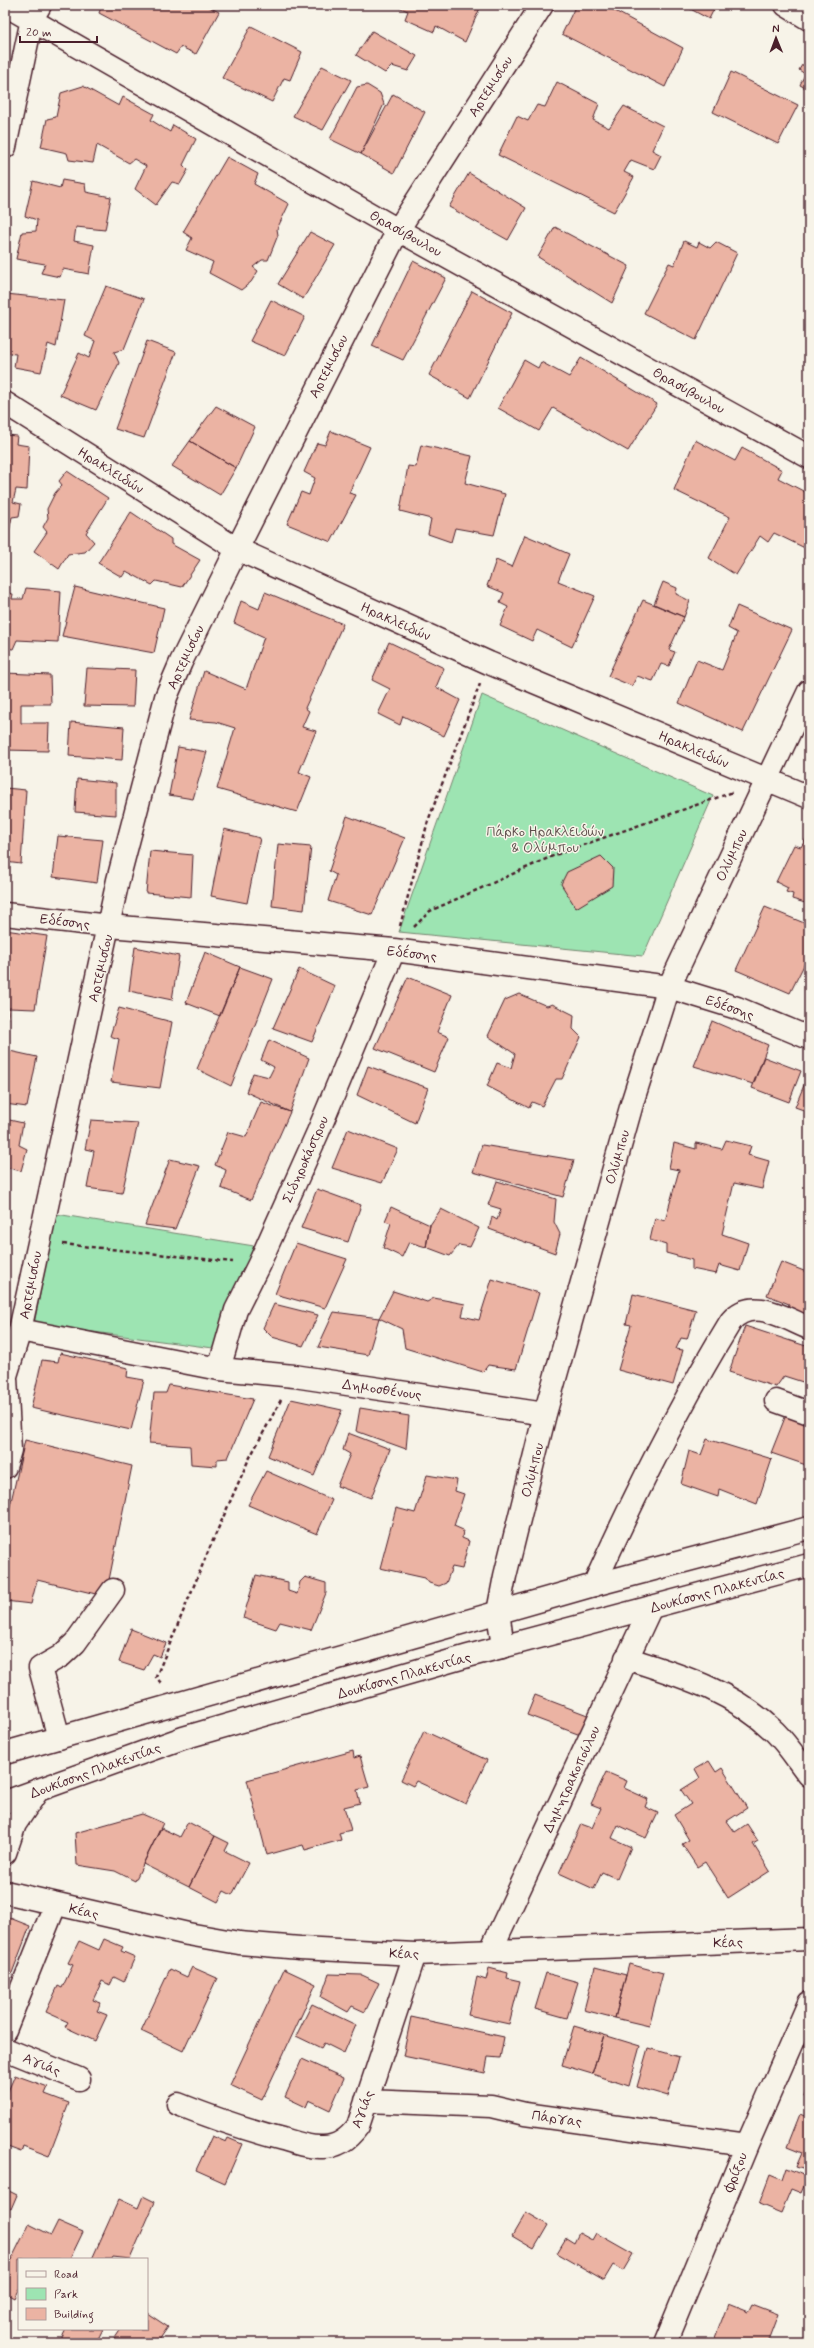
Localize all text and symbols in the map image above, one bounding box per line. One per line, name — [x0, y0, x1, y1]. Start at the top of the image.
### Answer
scale bar — [20, 18, 97, 44]
north arrow — [756, 18, 796, 58]
text: N — [772, 22, 780, 36]
text: 20 m — [26, 25, 52, 41]
street label: Αρτεμισίου — [465, 53, 517, 120]
street label: Θρασύβουλου — [366, 207, 445, 261]
street label: Αρτεμισίου — [305, 332, 353, 401]
street label: Θρασύβουλου — [649, 364, 728, 418]
street label: Ηρακλειδών — [74, 443, 147, 498]
street label: Ηρακλειδών — [358, 598, 433, 645]
street label: Αρτεμισίου — [163, 622, 209, 692]
street label: Ηρακλειδών — [656, 727, 732, 773]
park label: Πάρκο Ηρακλειδών & Ολύμπου — [486, 823, 604, 857]
street label: Ολύμπου — [712, 826, 752, 885]
street label: Εδέσσης — [39, 909, 91, 934]
street label: Αρτεμισίου — [84, 933, 118, 1004]
street label: Εδέσσης — [386, 941, 438, 966]
street label: Εδέσσης — [703, 990, 757, 1025]
street label: Σιδηροκάστρου — [279, 1113, 333, 1206]
street label: Ολύμπου — [602, 1128, 634, 1187]
street label: Αρτεμισίου — [16, 1250, 46, 1321]
street label: Δημοσθένους — [341, 1375, 423, 1404]
street label: Ολύμπου — [517, 1441, 548, 1500]
street label: Δουκίσσης Πλακεντίας — [648, 1564, 786, 1618]
street label: Δουκίσσης Πλακεντίας — [336, 1648, 473, 1704]
street label: Δημητρακοπούλου — [539, 1723, 605, 1836]
street label: Δουκίσσης Πλακεντίας — [27, 1739, 163, 1803]
street label: Κέας — [67, 1899, 101, 1924]
street label: Κέας — [713, 1932, 743, 1953]
street label: Κέας — [389, 1944, 419, 1963]
street label: Αγιάς — [20, 2049, 63, 2081]
street label: Αγιάς — [348, 2088, 378, 2131]
street label: Πάργας — [531, 2107, 583, 2131]
street label: Φρίξου — [719, 2150, 752, 2196]
legend — [18, 2258, 148, 2330]
text: Road — [54, 2267, 78, 2283]
text: Park — [54, 2287, 78, 2303]
text: Building — [54, 2307, 94, 2324]

